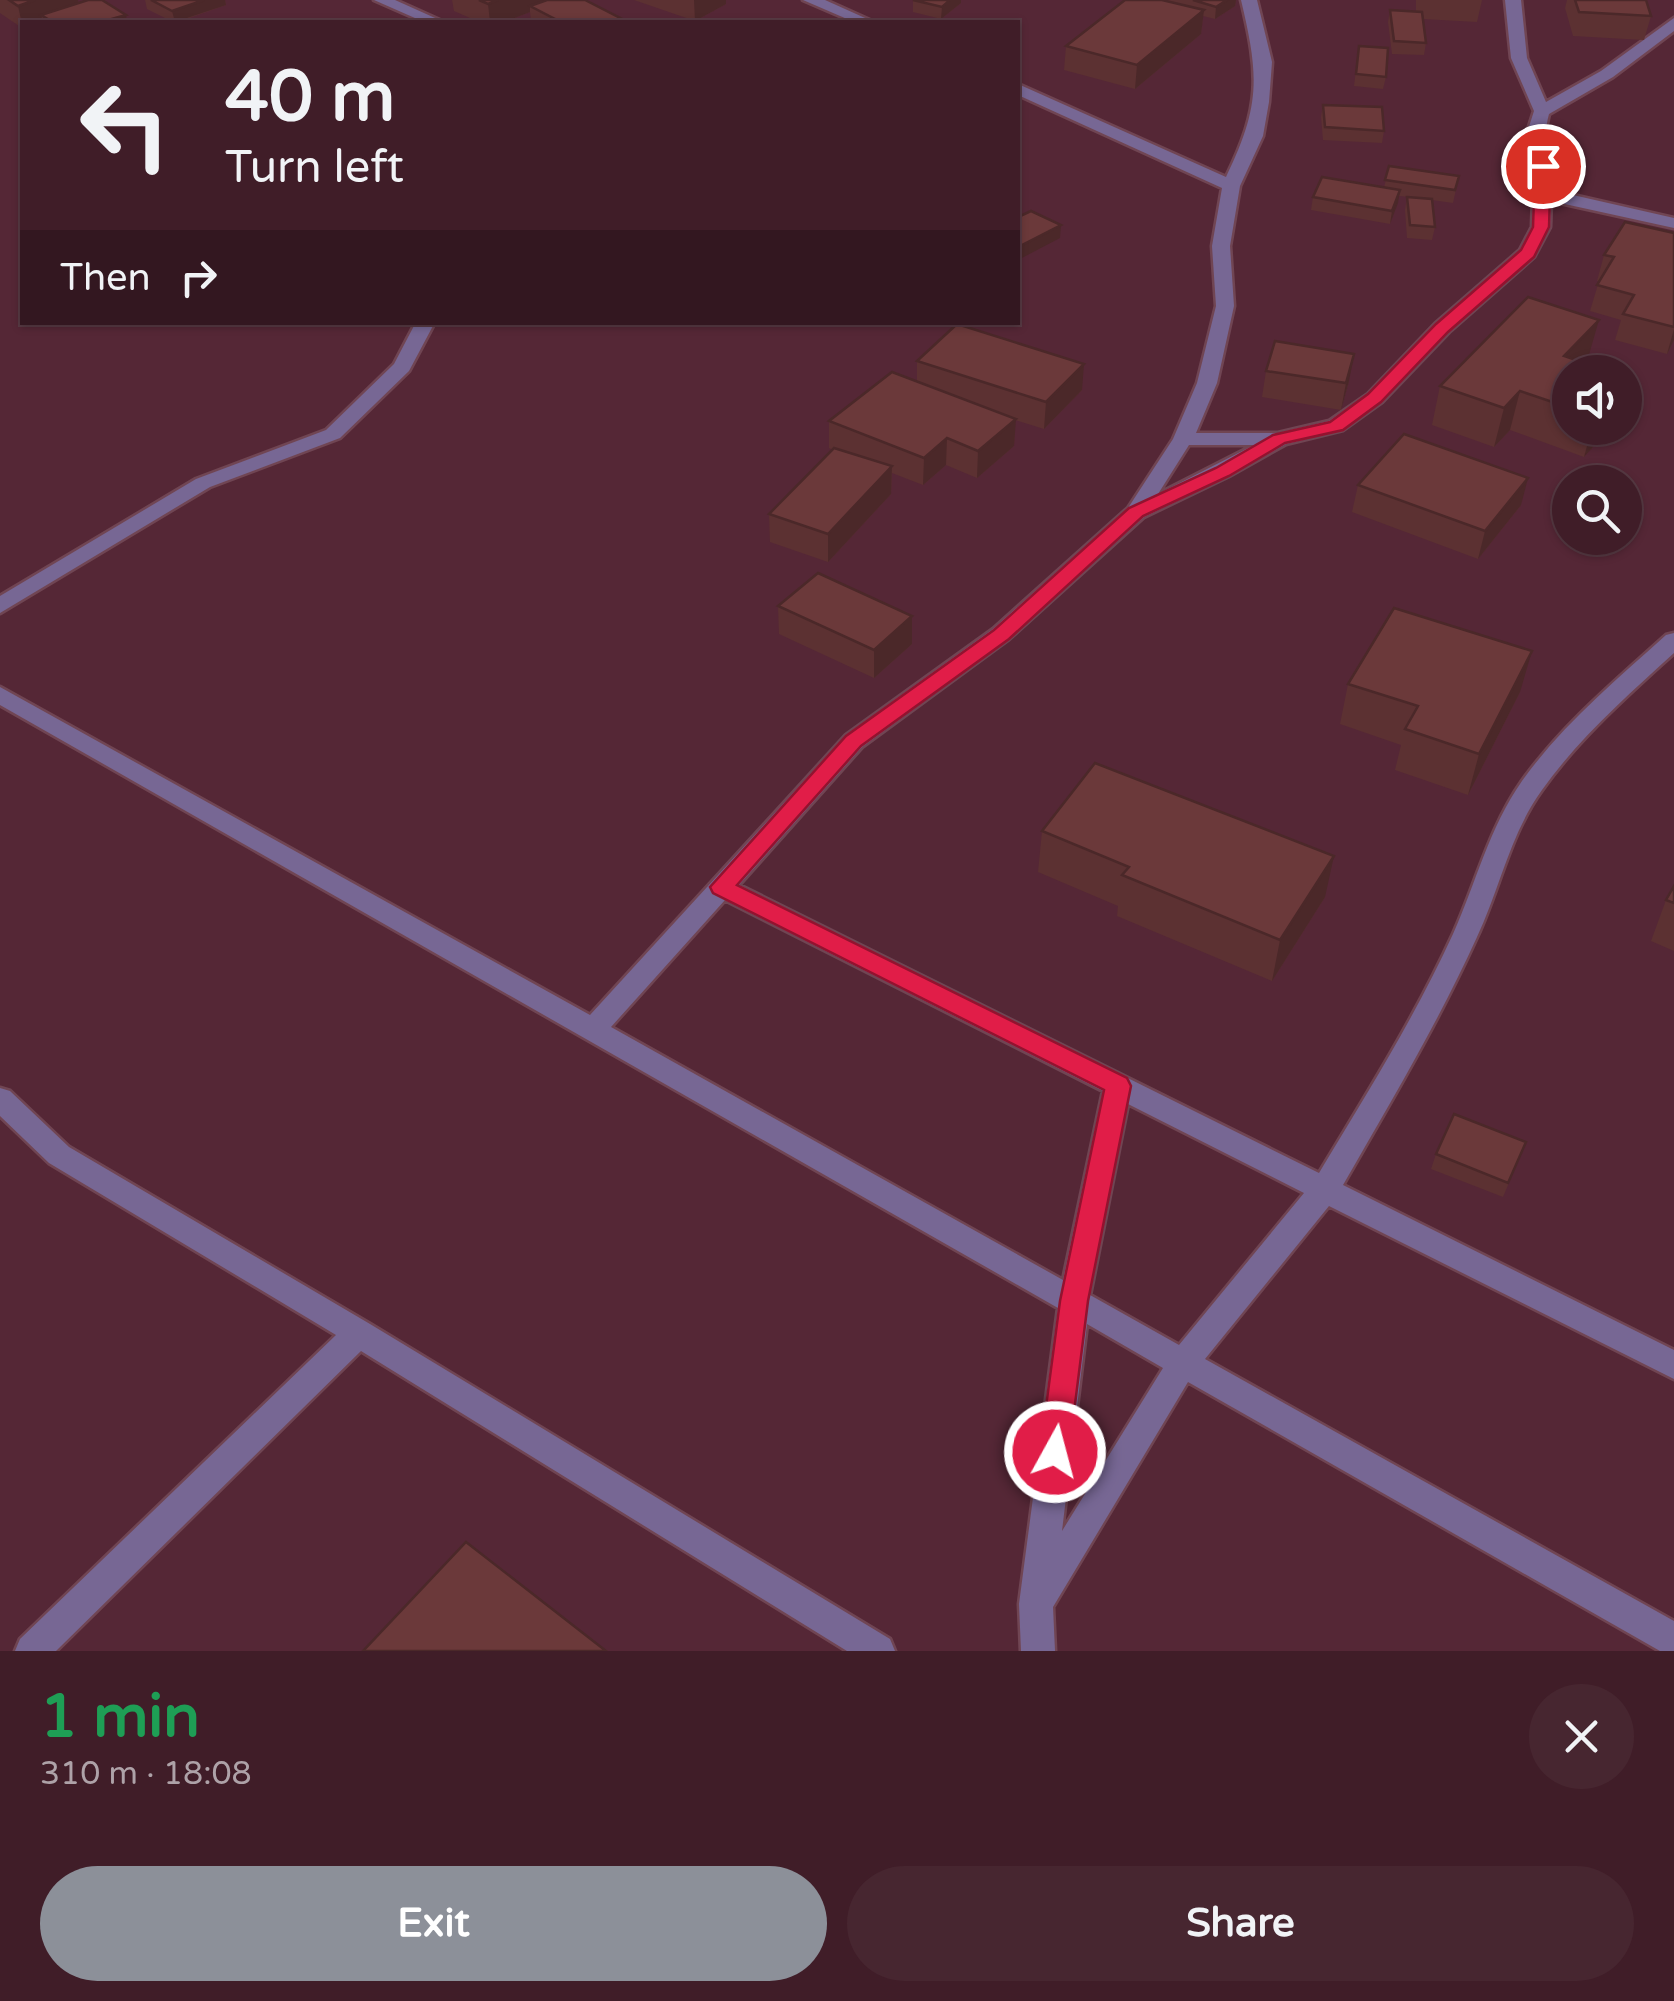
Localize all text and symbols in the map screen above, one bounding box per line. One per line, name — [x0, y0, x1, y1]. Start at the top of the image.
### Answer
text: 40 m — [225, 56, 395, 140]
icon: left — [60, 60, 190, 190]
pin — [1501, 124, 1586, 209]
icon: arrive — [1516, 139, 1571, 194]
text: Turn left — [225, 141, 404, 195]
icon: right — [171, 250, 226, 305]
text: Then — [60, 255, 151, 301]
map controls — [1552, 355, 1642, 555]
button: sound — [1552, 355, 1642, 445]
button: search — [1552, 465, 1642, 555]
position arrow — [1003, 1400, 1107, 1504]
text: 1 min — [40, 1681, 200, 1753]
button: close — [1529, 1684, 1634, 1789]
text: 310 m · 18:08 — [40, 1755, 252, 1793]
button: Exit — [40, 1866, 827, 1981]
button: Share — [847, 1866, 1634, 1981]

